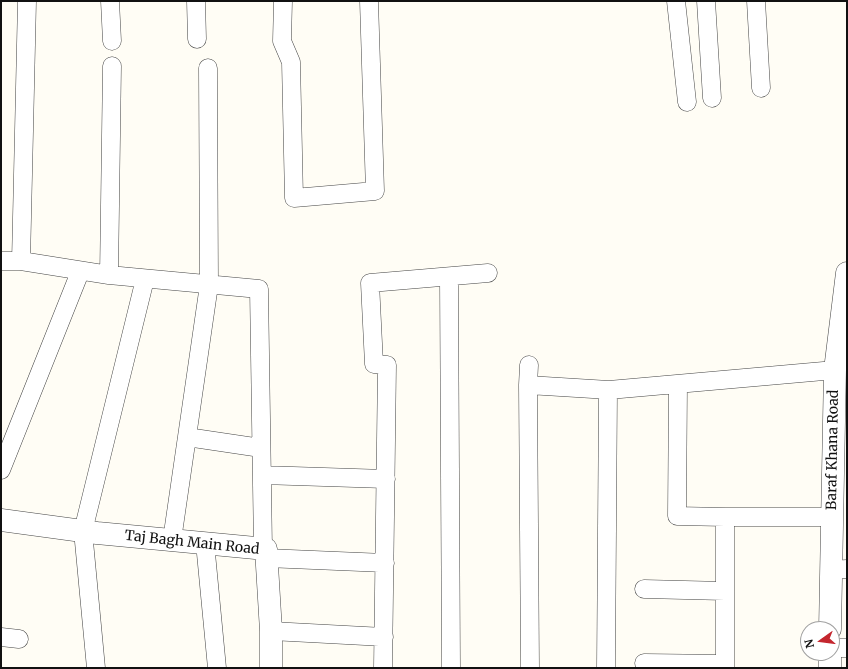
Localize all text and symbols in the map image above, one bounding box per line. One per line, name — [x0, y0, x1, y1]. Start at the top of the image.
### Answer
street label: Baraf Khana Road — [824, 390, 842, 510]
street label: Taj Bagh Main Road — [124, 528, 260, 558]
north arrow — [800, 621, 840, 661]
text: N — [801, 638, 817, 650]

